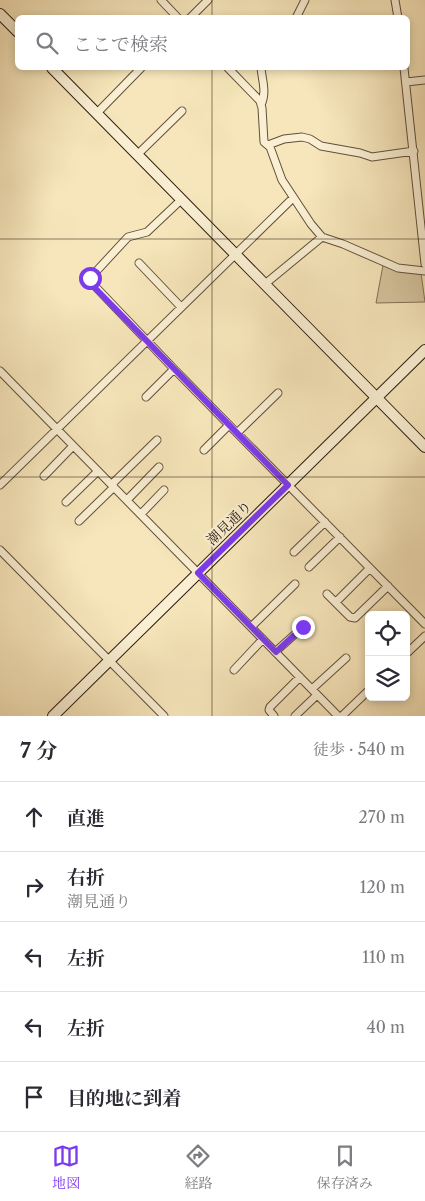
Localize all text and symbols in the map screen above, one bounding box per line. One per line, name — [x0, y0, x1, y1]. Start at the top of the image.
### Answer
search box — [15, 15, 410, 70]
icon: search — [33, 29, 61, 57]
text: ここで検索 — [73, 33, 168, 56]
route start — [79, 267, 102, 290]
street label: 潮見通り — [203, 497, 255, 549]
map controls — [365, 611, 410, 701]
button: locate — [365, 611, 410, 656]
route end — [292, 616, 315, 639]
button: layers — [365, 656, 410, 701]
text: 7 分 — [20, 738, 57, 763]
text: 徒歩 · 540 m — [313, 739, 405, 759]
icon: ahead — [20, 803, 48, 831]
text: 直進 — [67, 807, 105, 830]
text: 270 m — [359, 807, 405, 827]
text: 右折 — [67, 866, 105, 889]
icon: right — [20, 873, 48, 901]
text: 120 m — [360, 877, 405, 897]
text: 潮見通り — [67, 891, 131, 911]
icon: left — [20, 943, 48, 971]
text: 左折 — [67, 947, 105, 970]
text: 110 m — [362, 947, 405, 967]
icon: left — [20, 1013, 48, 1041]
text: 左折 — [67, 1017, 105, 1040]
text: 40 m — [366, 1017, 405, 1037]
icon: arrive — [20, 1083, 48, 1111]
text: 目的地に到着 — [67, 1087, 181, 1110]
tab: 地図 — [52, 1142, 80, 1192]
tab: 経路 — [184, 1142, 212, 1192]
tab: 保存済み — [317, 1142, 373, 1192]

